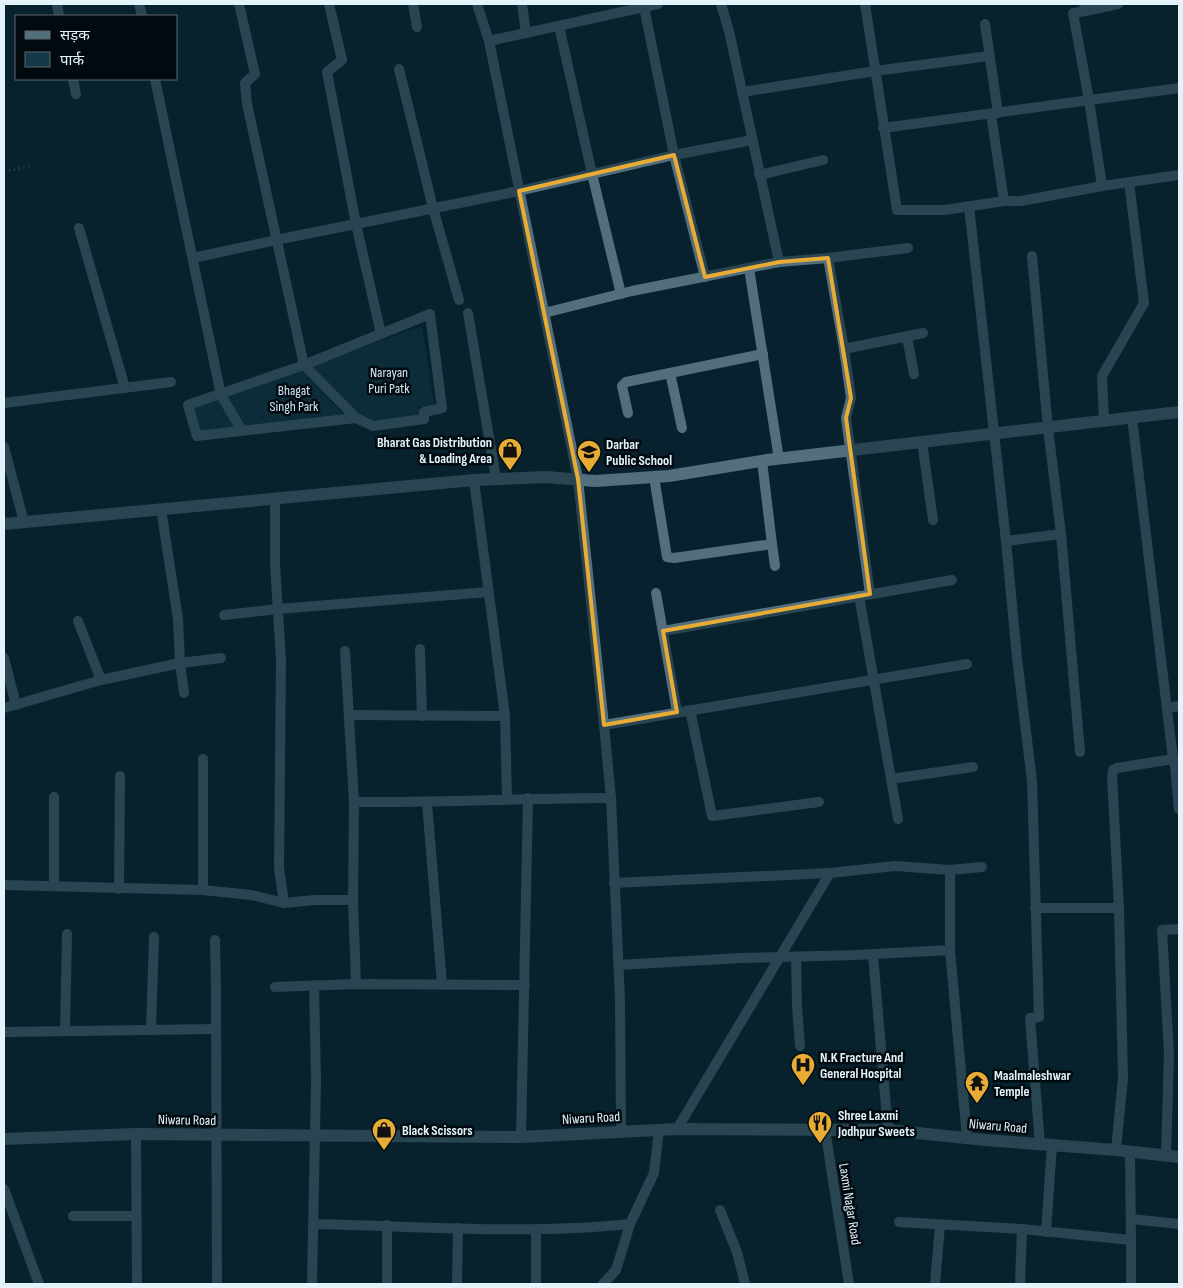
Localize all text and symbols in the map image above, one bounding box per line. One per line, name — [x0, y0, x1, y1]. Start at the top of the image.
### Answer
legend — [15, 15, 178, 80]
text: सड़क — [60, 26, 90, 45]
text: पार्क — [60, 51, 84, 70]
park label: Narayan Puri Patk — [368, 364, 410, 397]
park label: Bhagat Singh Park — [270, 382, 319, 415]
place label: Bharat Gas Distribution & Loading Area — [377, 434, 492, 467]
place label: Darbar Public School — [606, 436, 672, 469]
shop icon: Bharat Gas Distribution & Loading Area — [497, 437, 523, 471]
school or university icon: Darbar Public School — [576, 439, 602, 473]
place label: N.K Fracture And General Hospital — [820, 1049, 903, 1082]
hospital icon: N.K Fracture And General Hospital — [790, 1052, 816, 1086]
place label: Maalmaleshwar Temple — [994, 1067, 1072, 1100]
temple icon: Maalmaleshwar Temple — [964, 1070, 990, 1104]
place label: Shree Laxmi Jodhpur Sweets — [837, 1107, 915, 1140]
street label: Niwaru Road — [561, 1108, 621, 1128]
restaurant icon: Shree Laxmi Jodhpur Sweets — [807, 1110, 833, 1144]
street label: Niwaru Road — [158, 1111, 216, 1129]
street label: Niwaru Road — [968, 1115, 1028, 1137]
shop icon: Black Scissors — [371, 1117, 397, 1151]
place label: Black Scissors — [402, 1122, 473, 1139]
street label: Laxmi Nagar Road — [835, 1162, 865, 1246]

